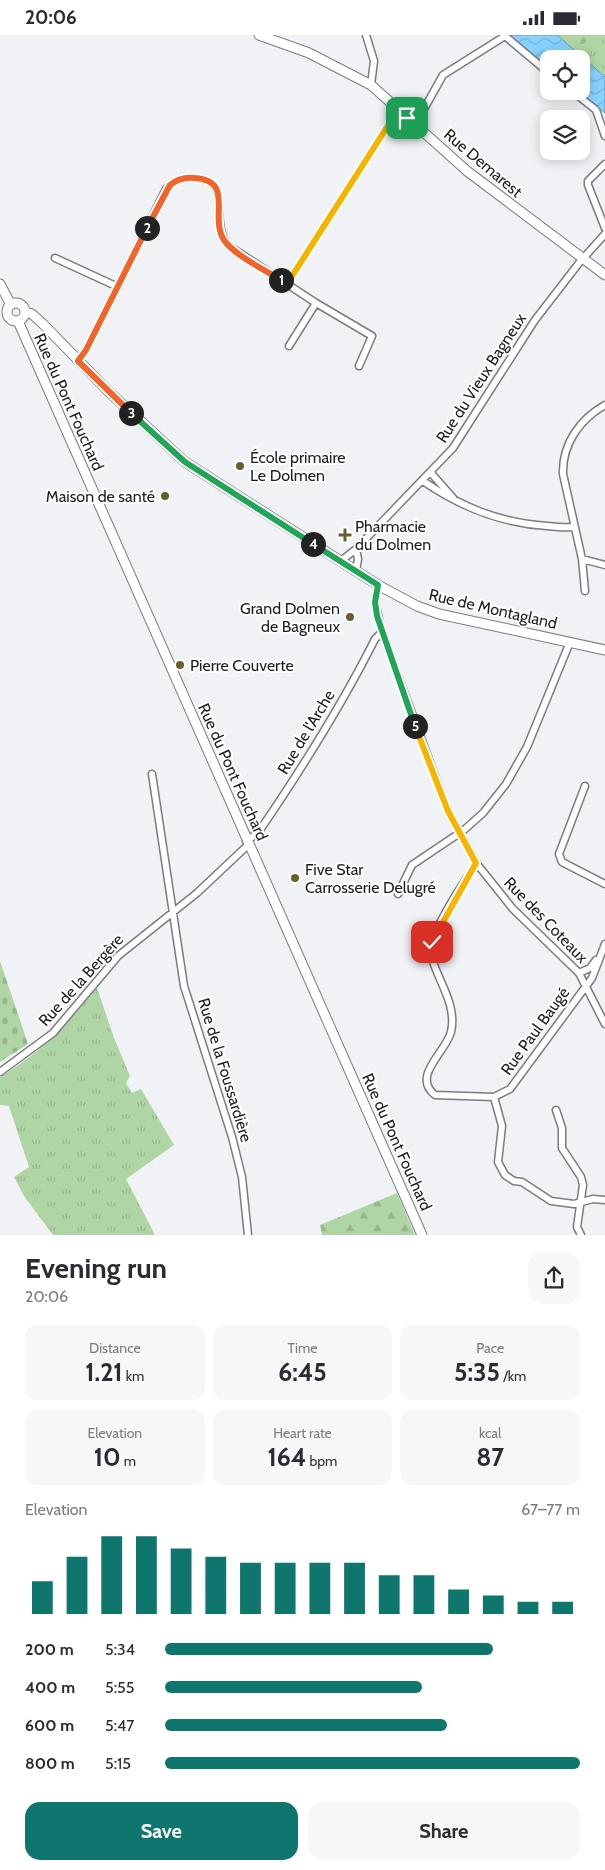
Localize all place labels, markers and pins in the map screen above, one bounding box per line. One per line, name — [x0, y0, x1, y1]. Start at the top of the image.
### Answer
pin — [386, 97, 428, 139]
pin: 2 — [134, 215, 160, 241]
pin: 1 — [268, 267, 294, 293]
pin: 3 — [118, 401, 144, 425]
place label: École primaire Le Dolmen — [250, 448, 346, 485]
marker: École primaire Le Dolmen — [234, 460, 246, 472]
place label: Maison de santé — [46, 487, 155, 506]
marker: Maison de santé — [159, 490, 171, 502]
place label: Pharmacie du Dolmen — [355, 517, 431, 554]
marker: Pharmacie du Dolmen — [339, 529, 351, 541]
pin: 4 — [300, 531, 326, 557]
place label: Grand Dolmen de Bagneux — [240, 599, 340, 636]
marker: Grand Dolmen de Bagneux — [344, 611, 356, 623]
place label: Pierre Couverte — [190, 656, 294, 675]
marker: Pierre Couverte — [174, 659, 186, 671]
pin: 5 — [402, 713, 428, 739]
place label: Five Star Carrosserie Delugré — [305, 860, 436, 897]
marker: Five Star Carrosserie Delugré — [289, 872, 301, 884]
pin — [411, 921, 453, 963]

